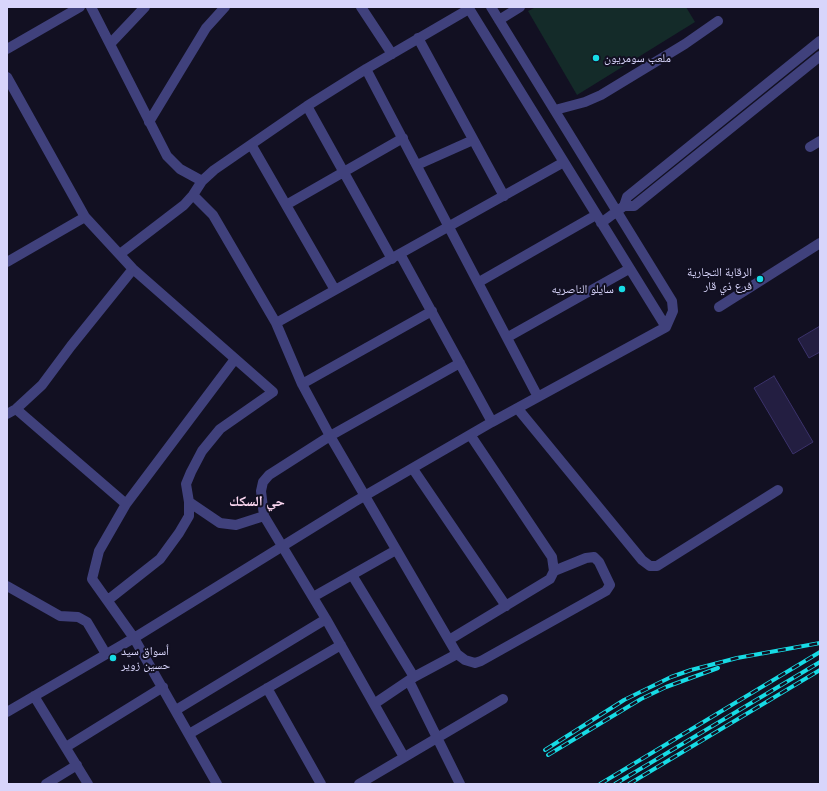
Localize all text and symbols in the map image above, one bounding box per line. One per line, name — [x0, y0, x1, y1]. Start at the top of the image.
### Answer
place label: ملعب سومريون — [604, 51, 671, 65]
marker: ملعب سومريون — [591, 53, 601, 63]
place label: الرقابة التجارية فرع ذي قار — [687, 265, 752, 293]
marker: الرقابة التجارية فرع ذي قار — [755, 274, 765, 284]
place label: سايلو الناصريه — [552, 282, 614, 296]
marker: سايلو الناصريه — [617, 284, 627, 294]
district label: حي السكك — [229, 493, 285, 509]
place label: أسواق سيد حسين زوير — [121, 644, 170, 672]
marker: أسواق سيد حسين زوير — [108, 653, 118, 663]

